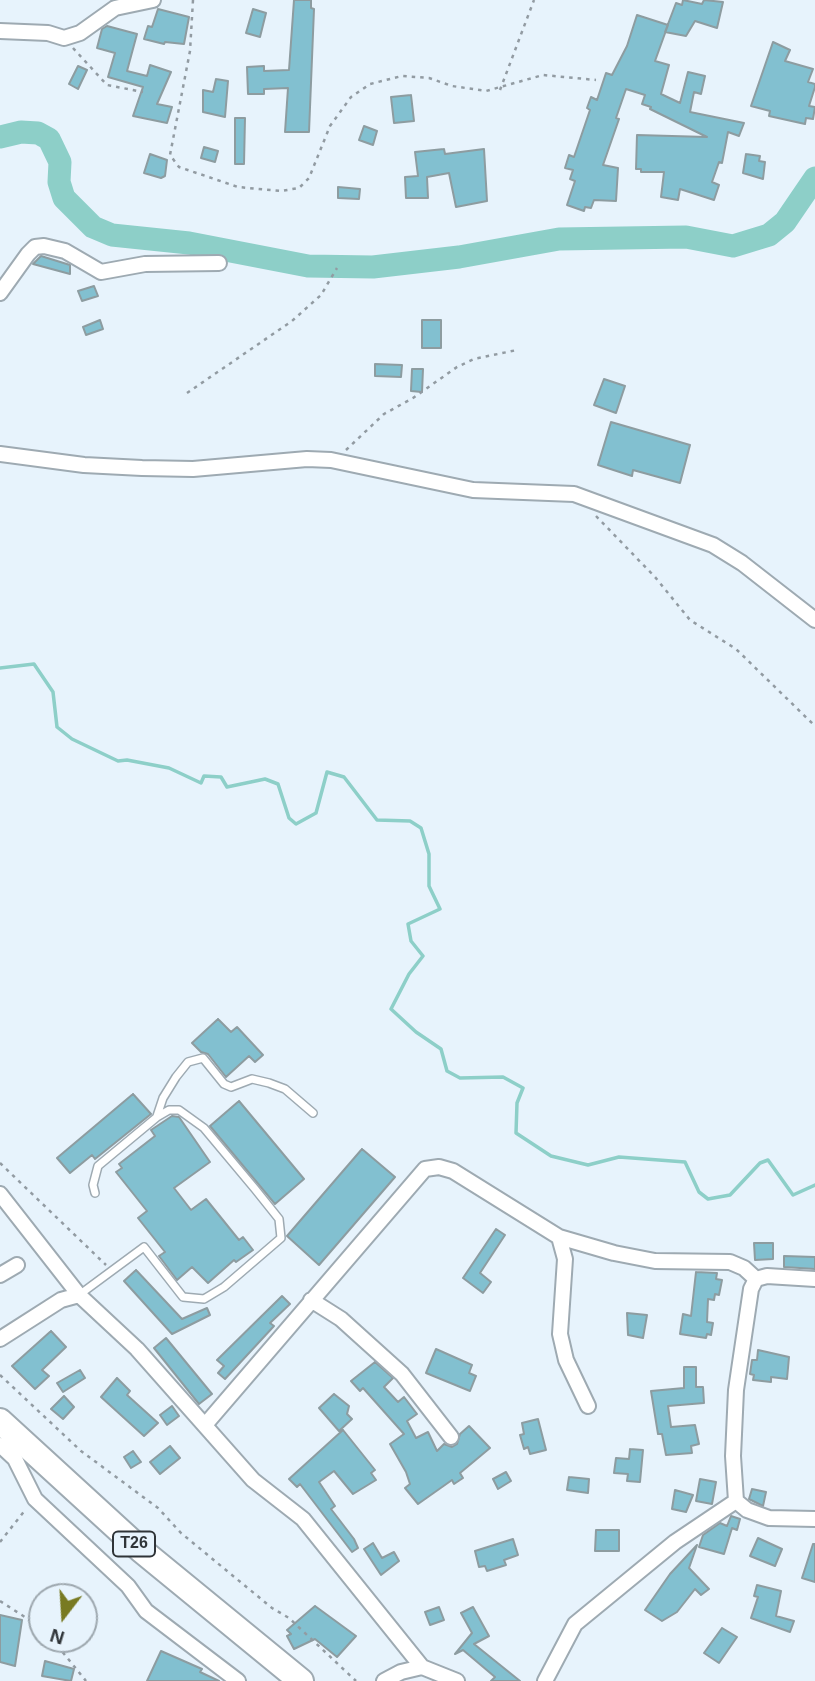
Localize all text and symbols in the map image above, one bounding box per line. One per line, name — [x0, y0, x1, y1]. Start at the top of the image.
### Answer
road number: T26 — [113, 1532, 155, 1556]
north arrow — [28, 1583, 98, 1653]
text: N — [48, 1625, 67, 1649]

